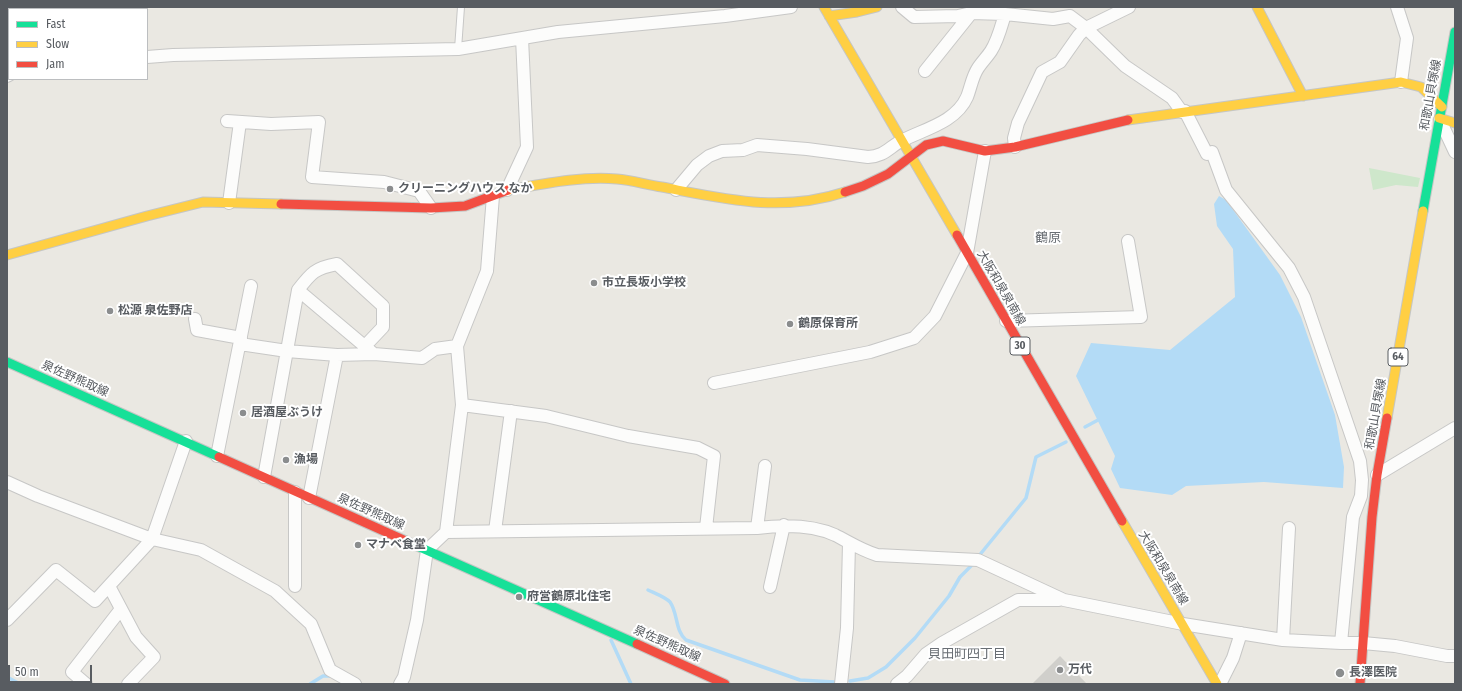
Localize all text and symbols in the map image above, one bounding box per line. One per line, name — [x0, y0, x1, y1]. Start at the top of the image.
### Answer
legend — [8, 8, 148, 80]
text: Fast — [46, 17, 65, 31]
text: Slow — [46, 37, 69, 51]
text: Jam — [46, 57, 64, 71]
street label: 和歌山貝塚線 — [1418, 58, 1444, 132]
place label: クリーニングハウス なか — [398, 182, 532, 196]
marker: クリーニングハウス なか — [385, 184, 395, 194]
district label: 鶴原 — [1035, 230, 1061, 246]
street label: 大阪和泉泉南線 — [974, 248, 1028, 328]
place label: 市立長坂小学校 — [602, 276, 686, 290]
marker: 市立長坂小学校 — [589, 278, 599, 288]
place label: 松源 泉佐野店 — [118, 304, 192, 318]
marker: 松源 泉佐野店 — [105, 306, 115, 316]
place label: 鶴原保育所 — [798, 317, 858, 331]
marker: 鶴原保育所 — [785, 319, 795, 329]
road number: 30 — [1010, 337, 1030, 355]
road number: 64 — [1388, 348, 1408, 366]
street label: 泉佐野熊取線 — [39, 358, 111, 400]
street label: 和歌山貝塚線 — [1363, 377, 1389, 451]
place label: 居酒屋ぶうけ — [251, 406, 323, 420]
marker: 居酒屋ぶうけ — [238, 408, 248, 418]
place label: 漁場 — [294, 453, 318, 467]
marker: 漁場 — [281, 455, 291, 465]
street label: 泉佐野熊取線 — [335, 491, 407, 533]
street label: 大阪和泉泉南線 — [1135, 528, 1191, 608]
place label: マナベ食堂 — [366, 538, 426, 552]
marker: マナベ食堂 — [353, 540, 363, 550]
place label: 府営鶴原北住宅 — [527, 590, 611, 604]
marker: 府営鶴原北住宅 — [514, 592, 524, 602]
street label: 泉佐野熊取線 — [631, 623, 703, 665]
district label: 貝田町四丁目 — [928, 646, 1006, 662]
scale bar — [10, 657, 94, 683]
place label: 万代 — [1068, 663, 1092, 677]
text: 50 m — [15, 665, 39, 679]
marker: 万代 — [1055, 665, 1065, 675]
place label: 長澤医院 — [1349, 666, 1397, 680]
marker: 長澤医院 — [1334, 667, 1346, 679]

